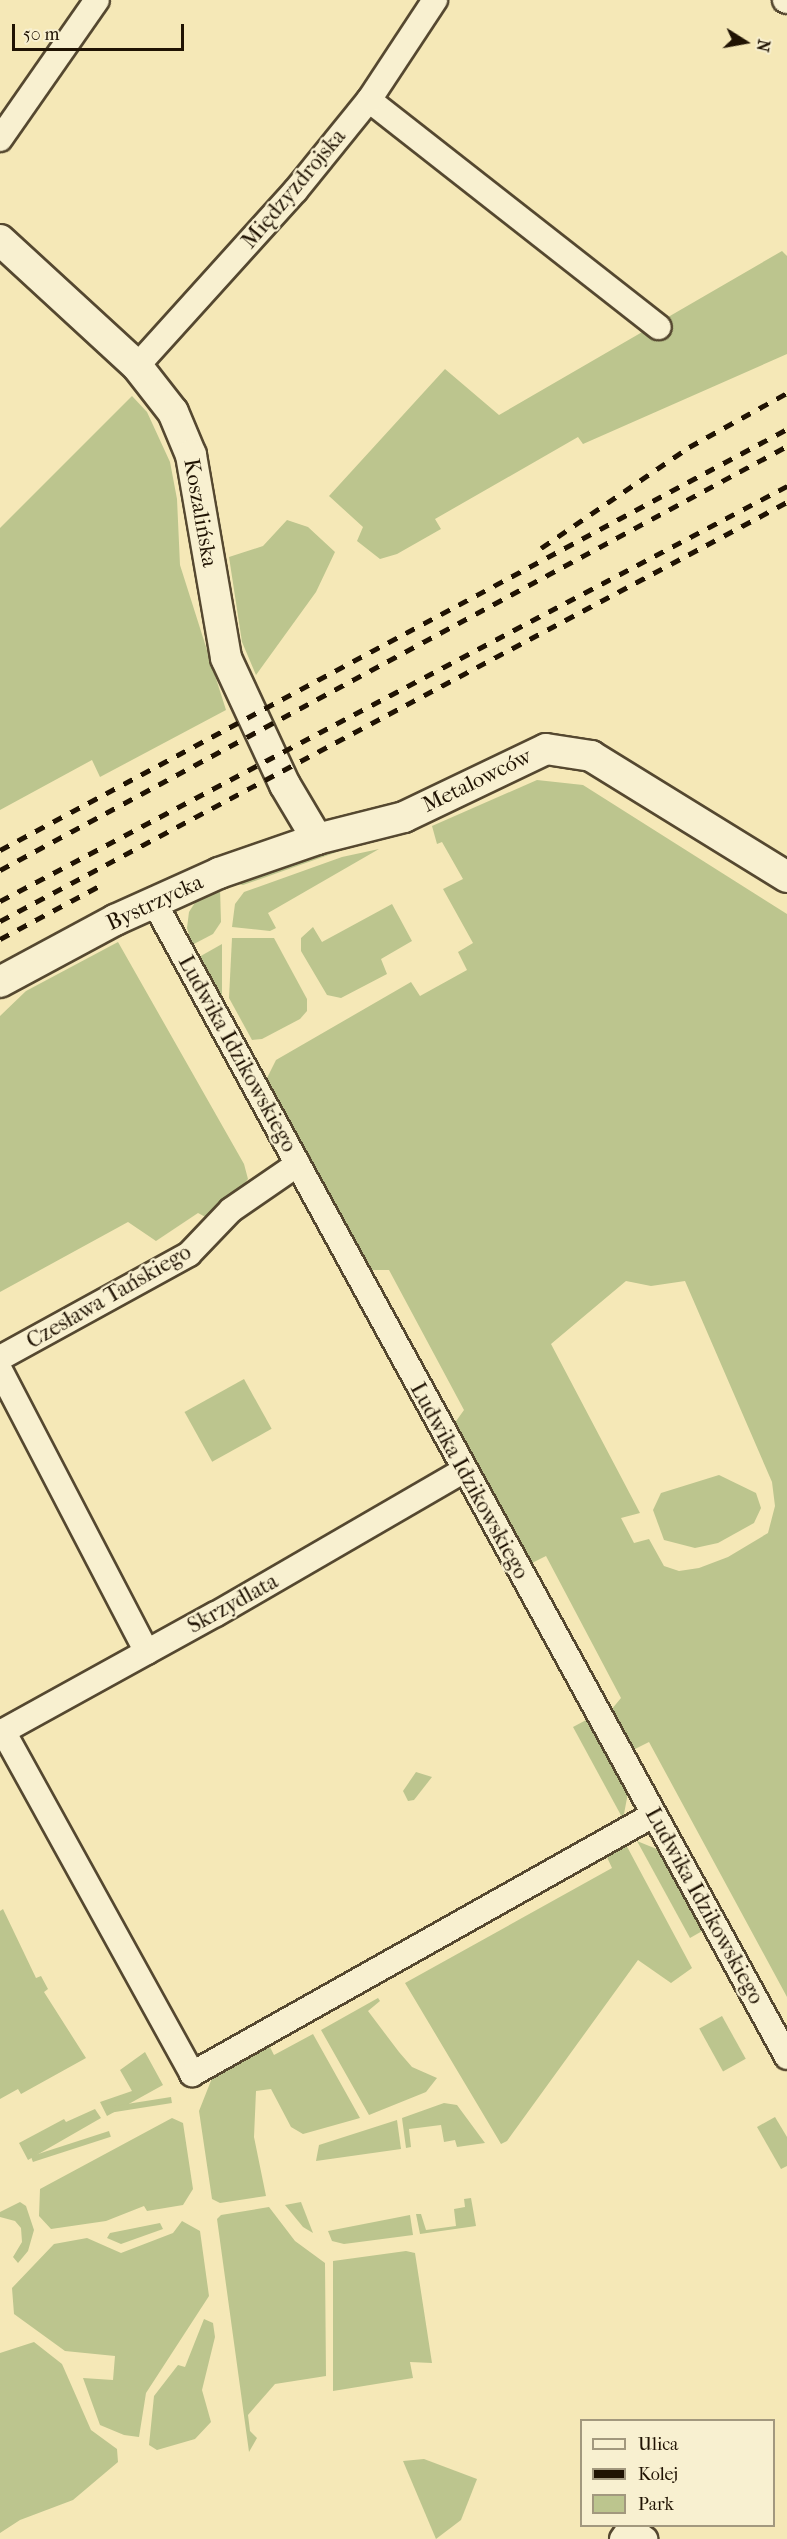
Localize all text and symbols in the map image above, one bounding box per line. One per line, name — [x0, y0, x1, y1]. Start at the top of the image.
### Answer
scale bar — [15, 12, 188, 50]
north arrow — [715, 12, 775, 72]
text: 50 m — [23, 24, 59, 45]
text: N — [753, 38, 774, 53]
street label: Międzyzdrojska — [236, 124, 352, 254]
street label: Koszalińska — [177, 457, 223, 569]
street label: Metalowców — [418, 743, 536, 819]
street label: Bystrzycka — [103, 869, 207, 937]
street label: Ludwika Idzikowskiego — [172, 951, 302, 1157]
street label: Czesława Tańskiego — [22, 1239, 196, 1355]
street label: Ludwika Idzikowskiego — [404, 1378, 534, 1584]
street label: Skrzydlata — [183, 1568, 283, 1640]
street label: Ludwika Idzikowskiego — [639, 1803, 769, 2009]
legend — [580, 2419, 775, 2527]
text: Ulica — [638, 2434, 678, 2455]
text: Kolej — [638, 2464, 678, 2485]
text: Park — [638, 2494, 674, 2515]

